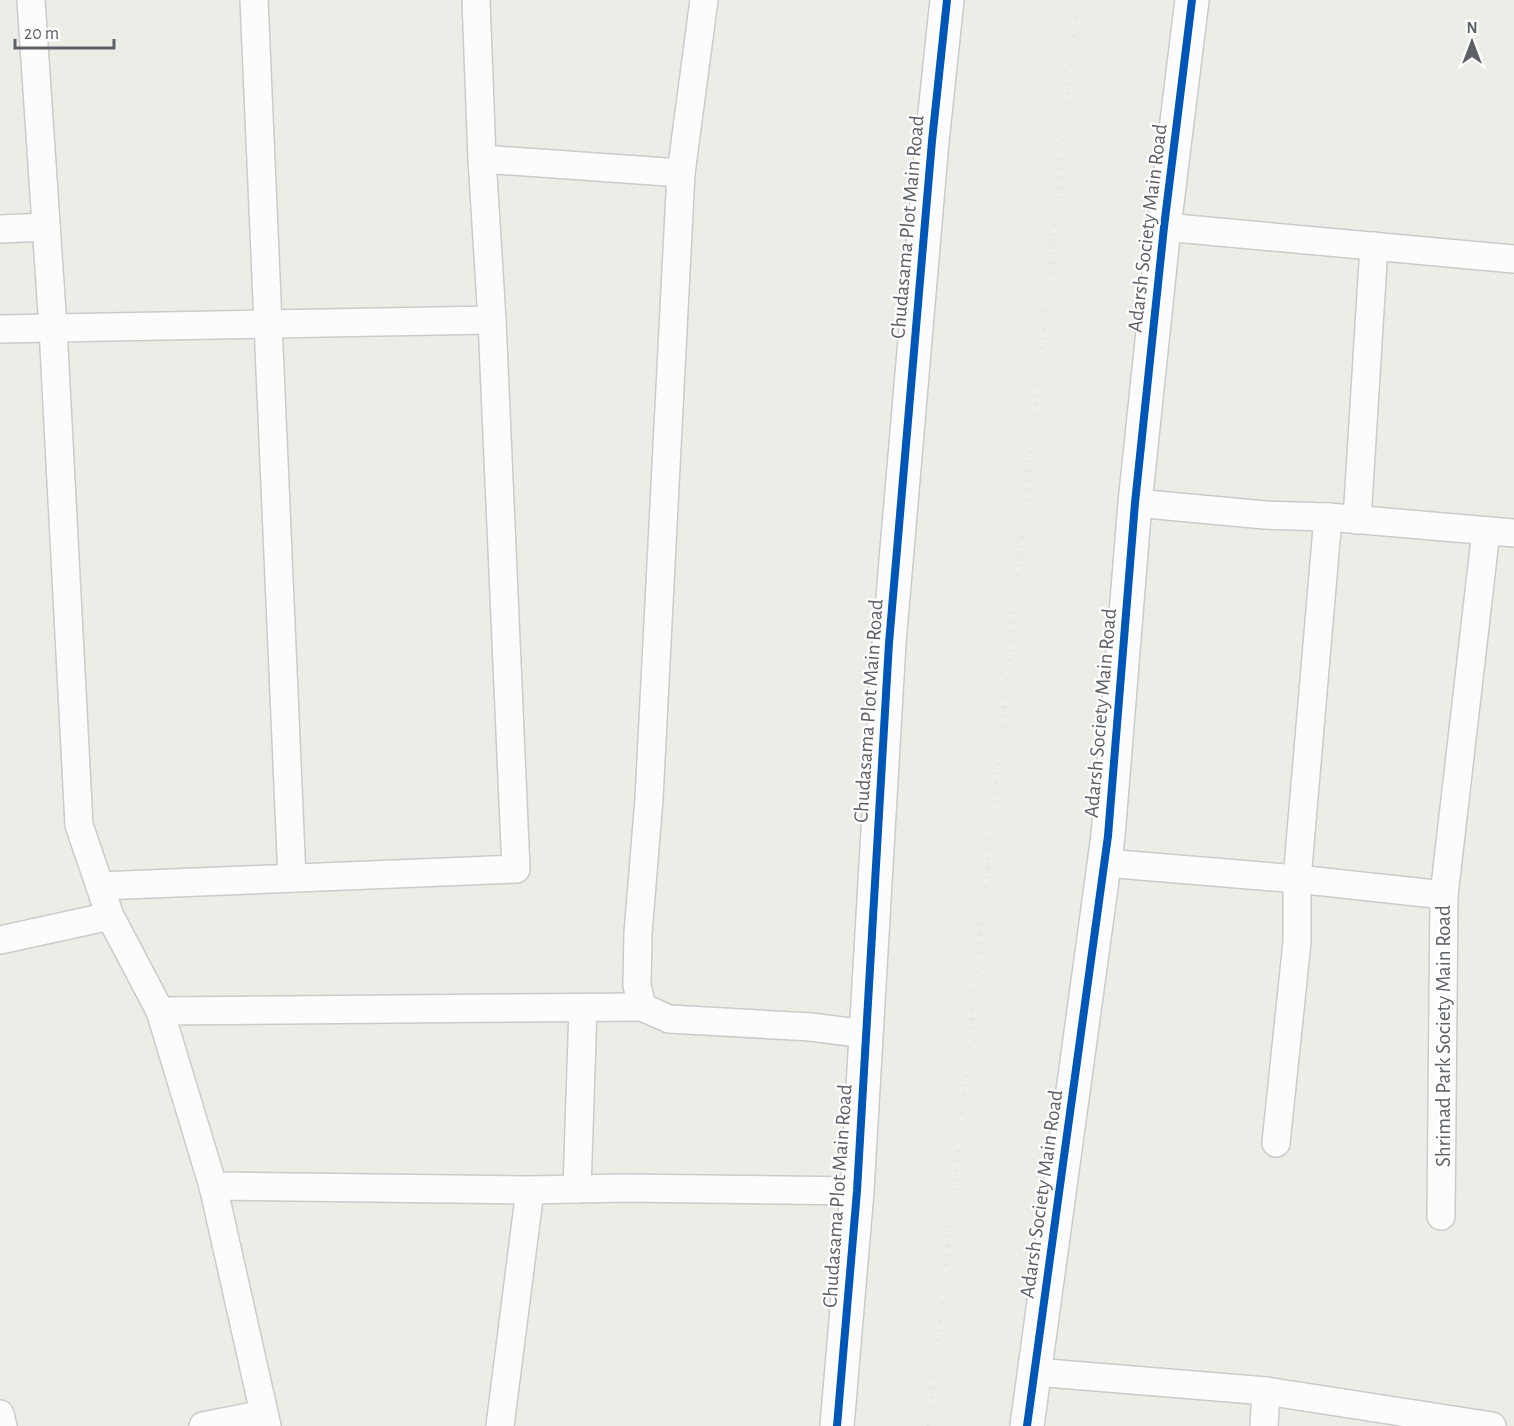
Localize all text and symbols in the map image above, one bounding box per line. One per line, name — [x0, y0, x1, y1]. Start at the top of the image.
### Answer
scale bar — [15, 12, 114, 50]
north arrow — [1442, 12, 1502, 72]
text: N — [1466, 20, 1478, 36]
text: 20 m — [24, 25, 59, 43]
street label: Chudasama Plot Main Road — [887, 114, 928, 340]
street label: Adarsh Society Main Road — [1124, 122, 1171, 334]
street label: Chudasama Plot Main Road — [850, 598, 887, 824]
street label: Adarsh Society Main Road — [1081, 607, 1120, 819]
street label: Shrimad Park Society Main Road — [1433, 905, 1454, 1167]
street label: Chudasama Plot Main Road — [819, 1083, 856, 1309]
street label: Adarsh Society Main Road — [1016, 1088, 1067, 1300]

